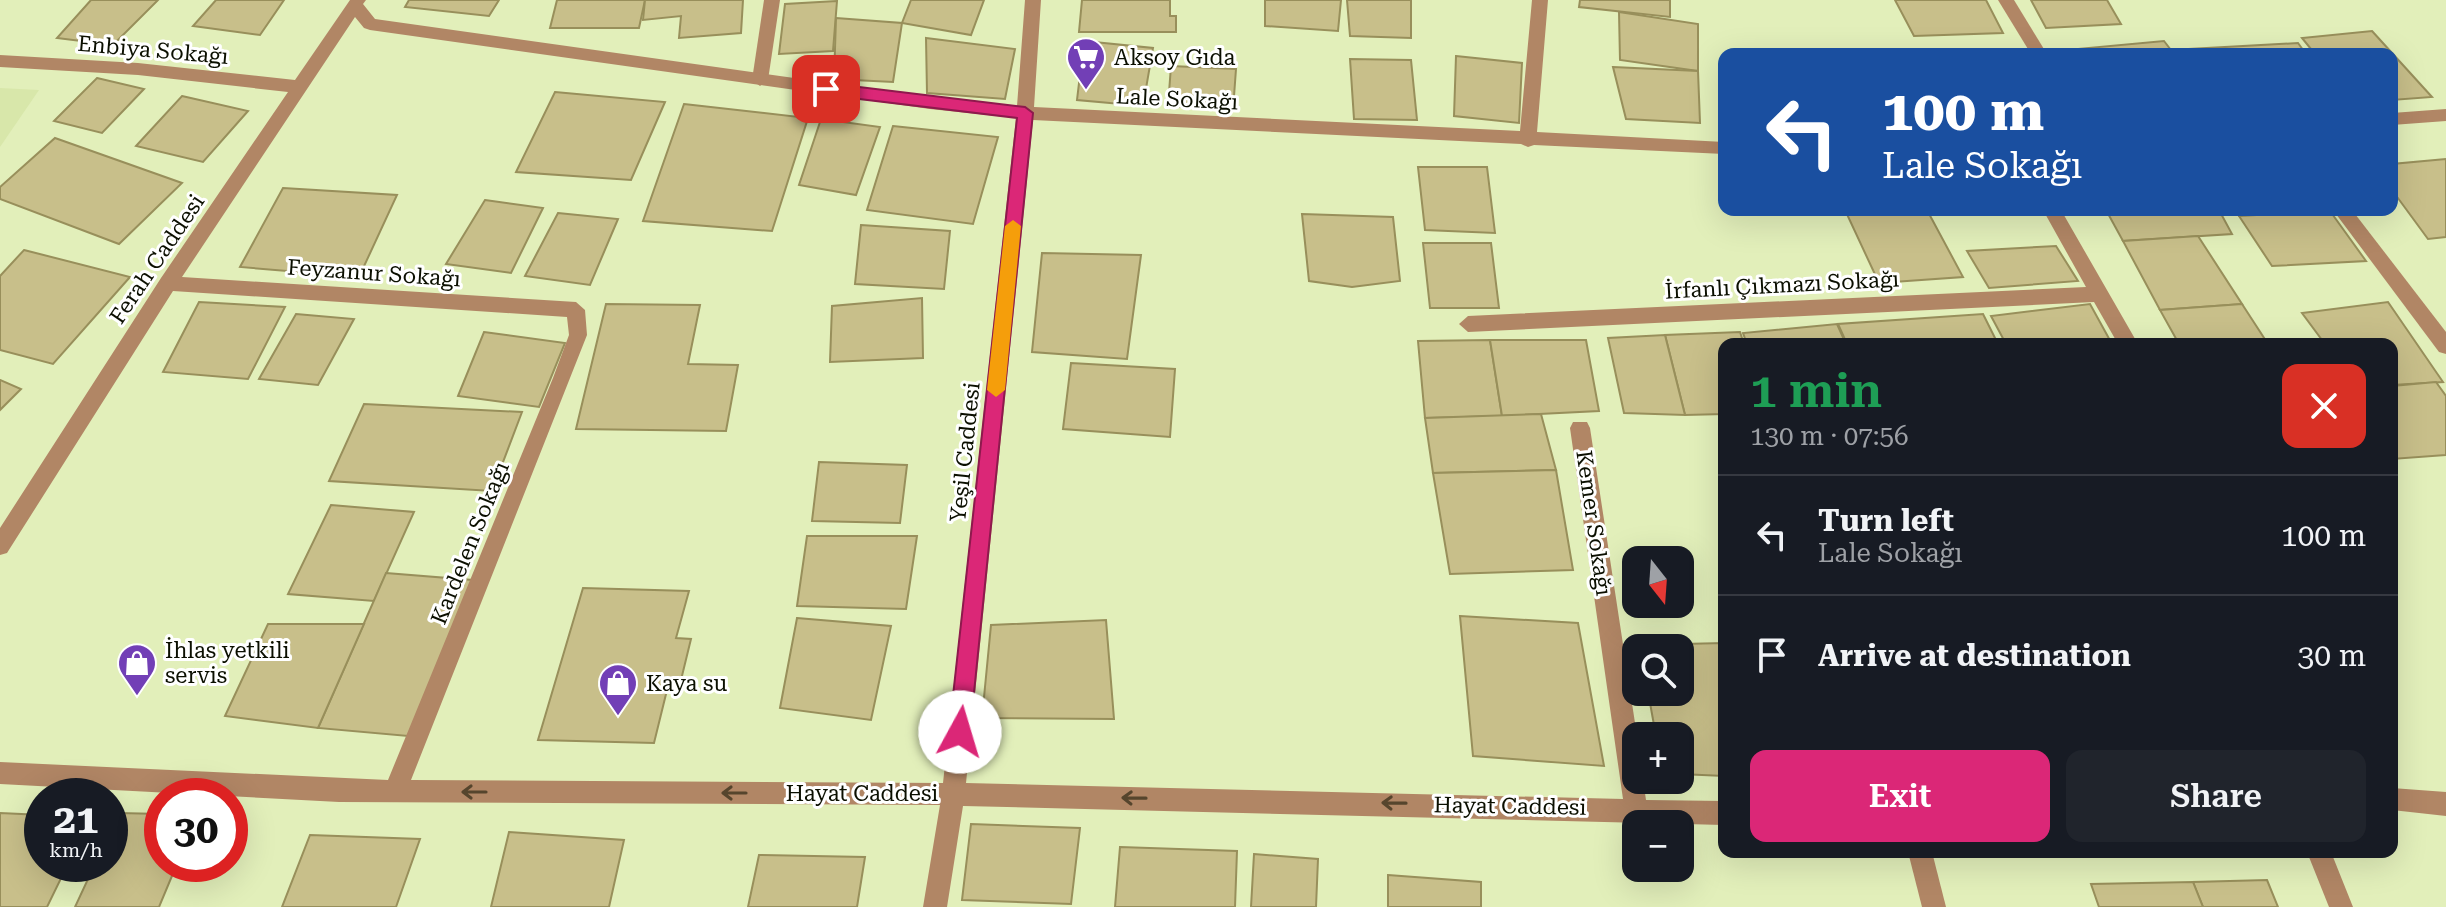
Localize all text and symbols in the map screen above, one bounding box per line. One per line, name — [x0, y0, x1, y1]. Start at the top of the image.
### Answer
street label: Enbiya Sokağı — [77, 31, 229, 69]
supermarket icon: Aksoy Gıda — [1065, 36, 1107, 91]
place label: Aksoy Gıda — [1114, 45, 1236, 70]
pin — [792, 55, 860, 123]
icon: arrive — [804, 67, 848, 111]
text: 100 m — [1882, 78, 2044, 144]
icon: left — [1750, 80, 1854, 184]
street label: Lale Sokağı — [1115, 83, 1239, 115]
text: Lale Sokağı — [1882, 145, 2082, 187]
street label: Ferah Caddesi — [105, 190, 209, 328]
street label: Feyzanur Sokağı — [286, 254, 462, 292]
street label: İrfanlı Çıkmazı Sokağı — [1664, 265, 1900, 304]
text: 1 min — [1750, 363, 1882, 419]
button: close — [2282, 364, 2366, 448]
street label: Yeşil Caddesi — [945, 381, 985, 523]
text: 130 m · 07:56 — [1750, 421, 1909, 451]
street label: Kemer Sokağı — [1571, 449, 1617, 597]
street label: Kardelen Sokağı — [426, 458, 514, 628]
text: Turn left — [1818, 503, 1954, 538]
icon: left — [1750, 513, 1794, 557]
text: 100 m — [2281, 518, 2366, 553]
text: Lale Sokağı — [1818, 538, 1963, 568]
north arrow — [1622, 546, 1694, 618]
map controls — [1622, 546, 1694, 882]
icon: arrive — [1750, 633, 1794, 677]
button: search — [1622, 634, 1694, 706]
place label: İhlas yetkili servis — [165, 637, 290, 688]
text: Arrive at destination — [1818, 638, 2131, 673]
text: 30 m — [2297, 638, 2366, 673]
shop icon: İhlas yetkili servis — [116, 642, 158, 697]
shop icon: Kaya su — [597, 662, 639, 717]
place label: Kaya su — [646, 671, 727, 696]
position arrow — [918, 690, 1002, 774]
button: + — [1622, 722, 1694, 794]
button: Exit — [1750, 750, 2050, 842]
button: Share — [2066, 750, 2366, 842]
speed limit sign: 30 — [144, 778, 248, 882]
street label: Hayat Caddesi — [786, 781, 938, 806]
one-way arrow — [461, 784, 488, 799]
one-way arrow — [721, 785, 748, 801]
one-way arrow — [1121, 790, 1148, 805]
street label: Hayat Caddesi — [1433, 792, 1587, 820]
one-way arrow — [1381, 795, 1408, 811]
text: 21 — [54, 796, 98, 843]
button: − — [1622, 810, 1694, 882]
text: km/h — [49, 838, 103, 862]

